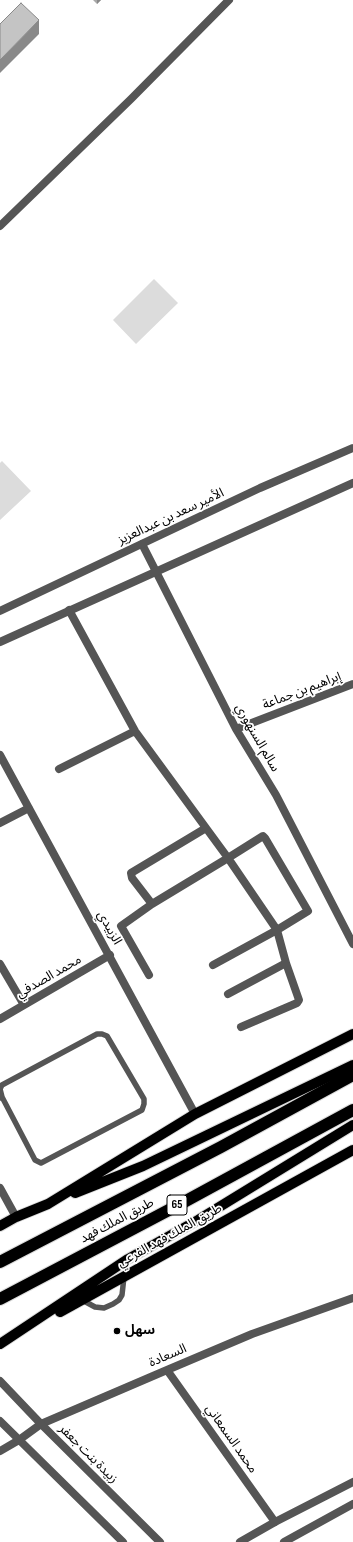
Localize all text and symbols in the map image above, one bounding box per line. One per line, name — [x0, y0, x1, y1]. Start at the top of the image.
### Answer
street label: الأمير سعد بن عبدالعزيز — [115, 486, 227, 548]
street label: إبراهيم بن جماعة — [260, 669, 344, 713]
street label: سالم السنهوري — [231, 701, 283, 775]
street label: الزبيدي — [93, 908, 125, 948]
street label: محمد الصدفي — [14, 952, 84, 1002]
street label: طريق الملك فهد — [77, 1195, 157, 1247]
road number: 65 — [167, 1195, 187, 1215]
street label: طريق الملك فهد الفرعي — [115, 1201, 225, 1271]
place label: سهل — [125, 1323, 155, 1339]
marker: سهل — [112, 1326, 122, 1336]
street label: السعادة — [147, 1341, 189, 1371]
street label: محمد السمعاني — [202, 1402, 260, 1476]
street label: زبيدة بنت جعفر — [55, 1421, 121, 1487]

